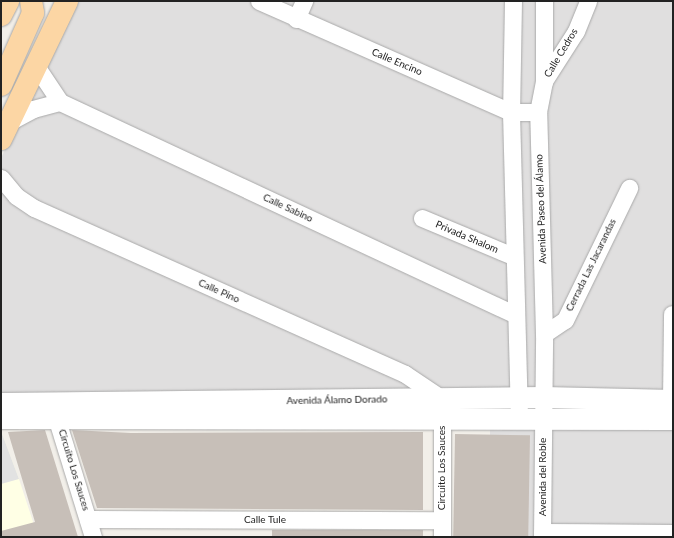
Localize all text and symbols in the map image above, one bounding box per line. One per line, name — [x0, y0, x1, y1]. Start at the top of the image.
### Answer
street label: Calle Cedros — [542, 26, 580, 80]
street label: Calle Encino — [370, 46, 424, 78]
street label: Avenida Paseo del Álamo — [533, 154, 549, 264]
street label: Calle Sabino — [261, 191, 315, 225]
street label: Cerrada Las Jacarandas — [563, 217, 619, 313]
street label: Privada Shalom — [434, 218, 500, 256]
street label: Calle Pino — [197, 277, 241, 305]
street label: Avenida Álamo Dorado — [286, 393, 388, 407]
street label: Circuito Los Sauces — [436, 426, 448, 510]
street label: Circuito Los Sauces — [56, 428, 92, 512]
street label: Avenida del Roble — [537, 438, 549, 516]
street label: Calle Tule — [244, 514, 286, 526]

